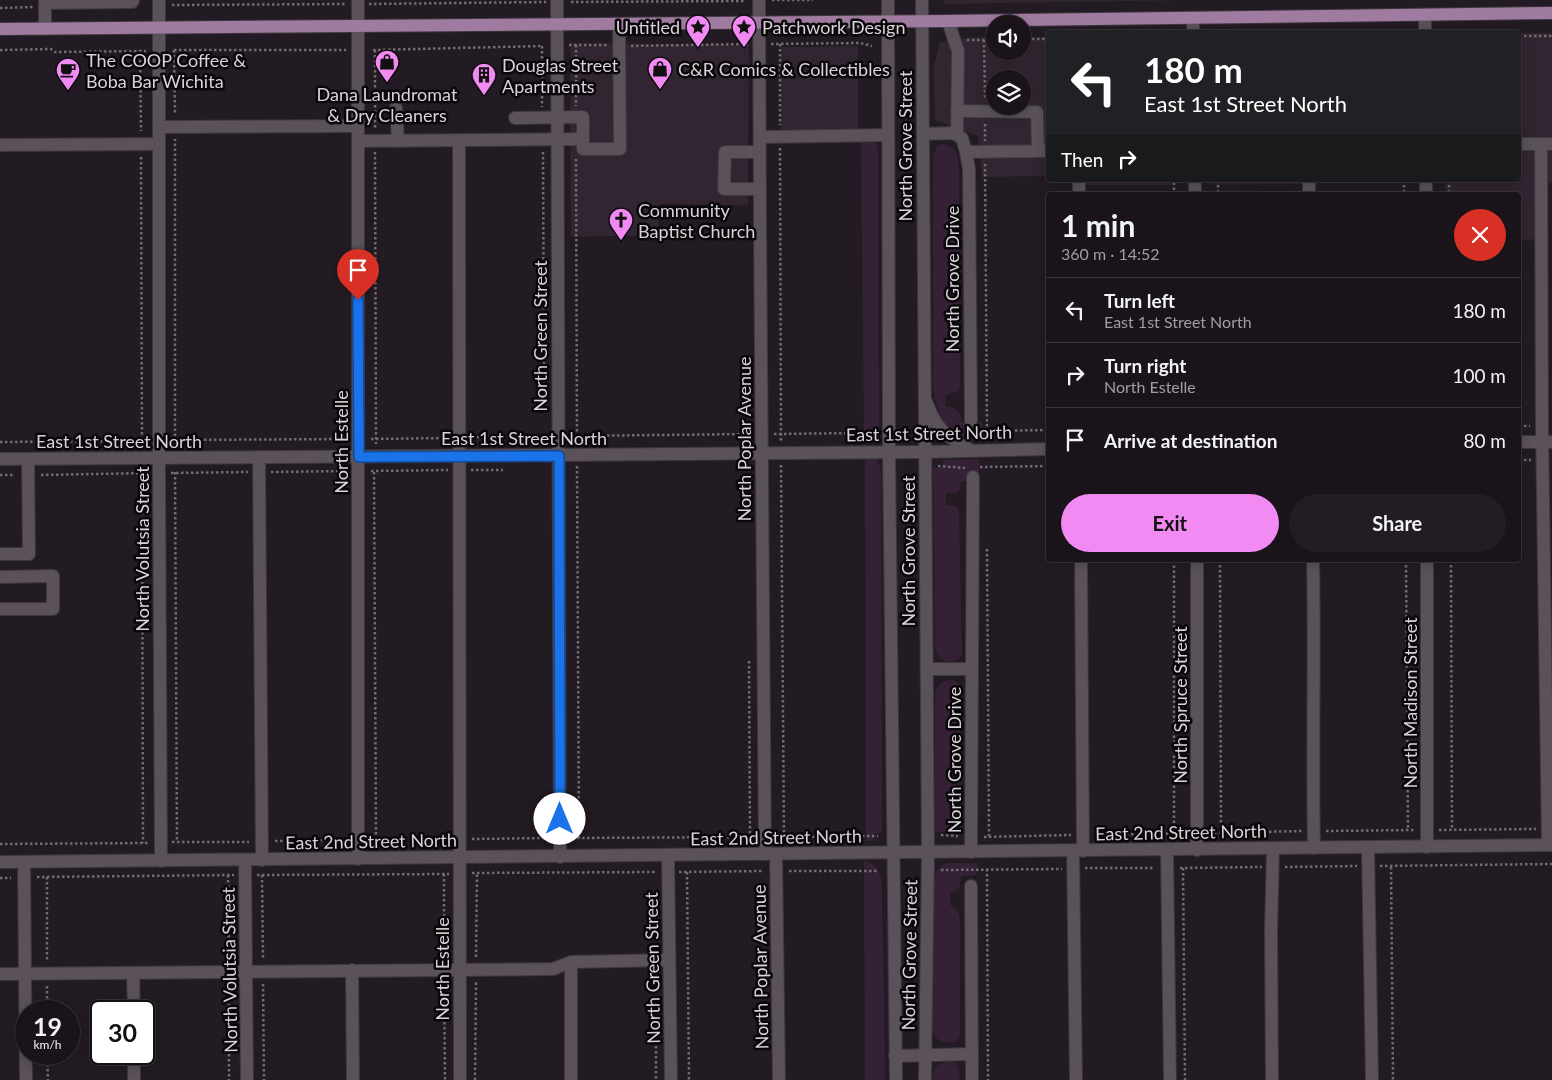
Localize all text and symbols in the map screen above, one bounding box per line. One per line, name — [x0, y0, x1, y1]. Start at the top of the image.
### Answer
place icon: Untitled — [685, 14, 711, 48]
place icon: Patchwork Design — [731, 14, 757, 48]
map controls — [986, 15, 1031, 115]
button: sound — [986, 15, 1031, 60]
place label: Untitled — [616, 16, 680, 38]
place label: Patchwork Design — [762, 16, 905, 38]
text: 180 m — [1144, 48, 1243, 90]
place label: The COOP Coffee & Boba Bar Wichita — [86, 49, 246, 92]
shop icon: Dana Laundromat & Dry Cleaners — [374, 49, 400, 83]
icon: left — [1061, 50, 1126, 115]
place label: Douglas Street Apartments — [502, 54, 619, 97]
shop icon: C&R Comics & Collectibles — [647, 56, 673, 90]
cafe icon: The COOP Coffee & Boba Bar Wichita — [55, 57, 81, 91]
place label: C&R Comics & Collectibles — [678, 58, 890, 80]
building icon: Douglas Street Apartments — [471, 62, 497, 96]
street label: North Grove Street — [894, 70, 916, 222]
button: layers — [986, 70, 1031, 115]
place label: Dana Laundromat & Dry Cleaners — [317, 83, 458, 126]
text: East 1st Street North — [1144, 90, 1347, 117]
icon: right — [1113, 145, 1141, 173]
text: Then — [1061, 148, 1103, 171]
place label: Community Baptist Church — [638, 199, 755, 242]
street label: North Grove Drive — [941, 206, 963, 352]
church icon: Community Baptist Church — [608, 207, 634, 241]
text: 1 min — [1061, 207, 1135, 243]
button: close — [1454, 209, 1506, 261]
text: 360 m · 14:52 — [1061, 244, 1160, 263]
pin — [337, 249, 379, 300]
icon: arrive — [344, 256, 372, 284]
street label: North Green Street — [529, 260, 551, 412]
text: Turn left — [1104, 289, 1175, 312]
icon: left — [1061, 296, 1089, 324]
text: 180 m — [1452, 299, 1506, 322]
text: East 1st Street North — [1104, 312, 1252, 331]
text: Turn right — [1104, 354, 1186, 377]
street label: North Poplar Avenue — [733, 357, 755, 521]
icon: right — [1061, 361, 1089, 389]
text: 100 m — [1452, 364, 1506, 387]
text: North Estelle — [1104, 377, 1196, 396]
street label: North Estelle — [330, 390, 352, 494]
street label: East 1st Street North — [846, 421, 1012, 445]
icon: arrive — [1061, 426, 1089, 454]
street label: East 1st Street North — [441, 427, 607, 449]
text: Arrive at destination — [1104, 429, 1277, 452]
text: 80 m — [1463, 429, 1506, 452]
street label: East 1st Street North — [36, 430, 202, 452]
street label: North Volutsia Street — [131, 466, 153, 632]
street label: North Grove Street — [897, 475, 919, 627]
button: Exit — [1061, 494, 1279, 552]
button: Share — [1289, 494, 1506, 552]
street label: North Madison Street — [1399, 617, 1421, 789]
street label: North Spruce Street — [1169, 626, 1191, 784]
street label: North Grove Drive — [943, 687, 965, 833]
position arrow — [533, 792, 585, 844]
street label: East 2nd Street North — [1095, 820, 1267, 844]
street label: East 2nd Street North — [690, 825, 862, 849]
street label: East 2nd Street North — [285, 829, 457, 853]
street label: North Grove Street — [897, 879, 921, 1031]
street label: North Poplar Avenue — [748, 884, 772, 1050]
street label: North Volutsia Street — [217, 887, 241, 1053]
street label: North Green Street — [640, 891, 664, 1044]
street label: North Estelle — [431, 917, 453, 1021]
speed limit sign: 30 — [90, 1000, 155, 1065]
text: 19 — [33, 1011, 62, 1041]
text: km/h — [33, 1037, 62, 1052]

